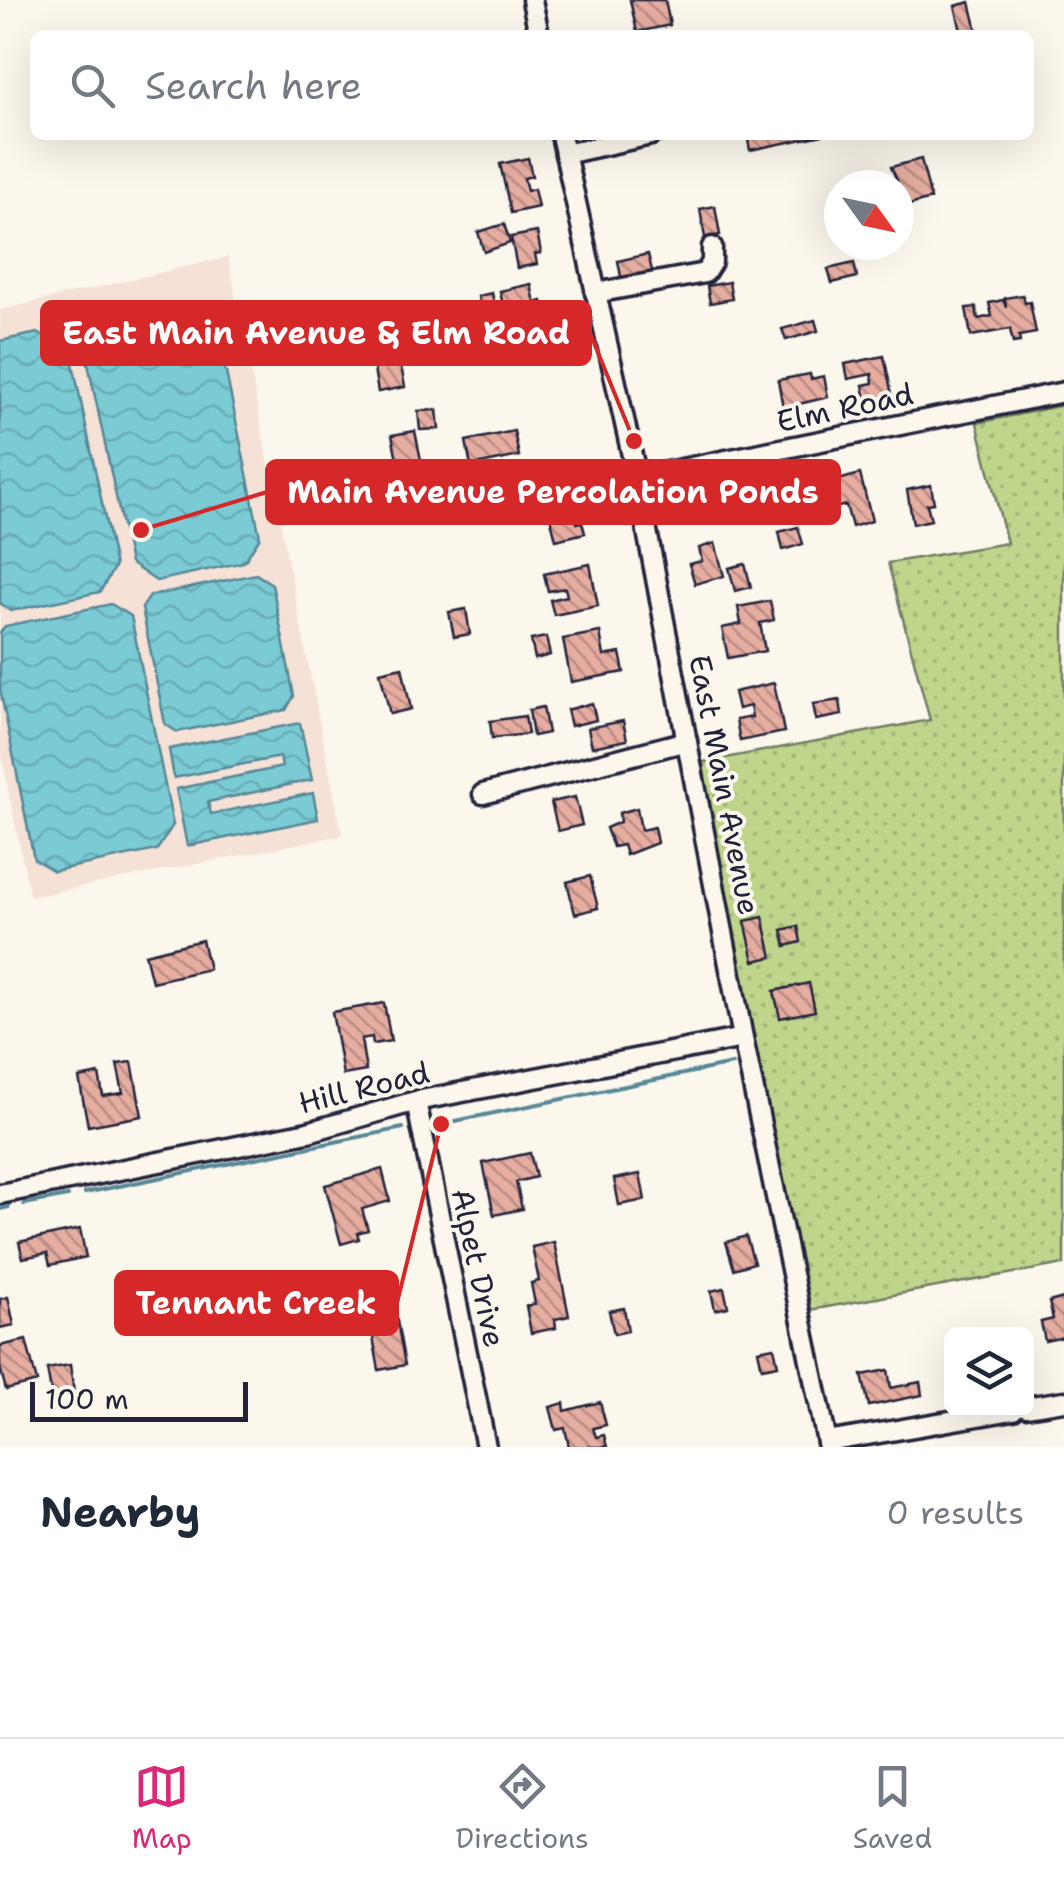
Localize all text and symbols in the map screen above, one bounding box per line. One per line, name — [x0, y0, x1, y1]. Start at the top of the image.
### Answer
search box — [30, 30, 1034, 140]
icon: search — [65, 58, 120, 113]
text: Search here — [145, 60, 362, 111]
north arrow — [824, 170, 914, 260]
callout: East Main Avenue & Elm Road — [42, 302, 590, 364]
text: East Main Avenue & Elm Road — [62, 311, 570, 354]
street label: Elm Road — [773, 373, 917, 442]
callout: Main Avenue Percolation Ponds — [267, 461, 839, 523]
text: Main Avenue Percolation Ponds — [287, 470, 819, 513]
street label: East Main Avenue — [679, 651, 770, 918]
street label: Hill Road — [294, 1051, 434, 1124]
street label: Alpet Drive — [442, 1185, 515, 1351]
callout: Tennant Creek — [116, 1272, 397, 1334]
text: Tennant Creek — [135, 1281, 377, 1324]
map controls — [944, 1327, 1034, 1417]
button: layers — [944, 1327, 1034, 1417]
scale bar — [30, 1377, 248, 1422]
text: 100 m — [45, 1380, 129, 1418]
text: Nearby — [40, 1484, 200, 1540]
text: 0 results — [887, 1491, 1024, 1534]
tab: Map — [132, 1759, 192, 1857]
tab: Directions — [455, 1759, 589, 1857]
tab: Saved — [853, 1759, 932, 1857]

